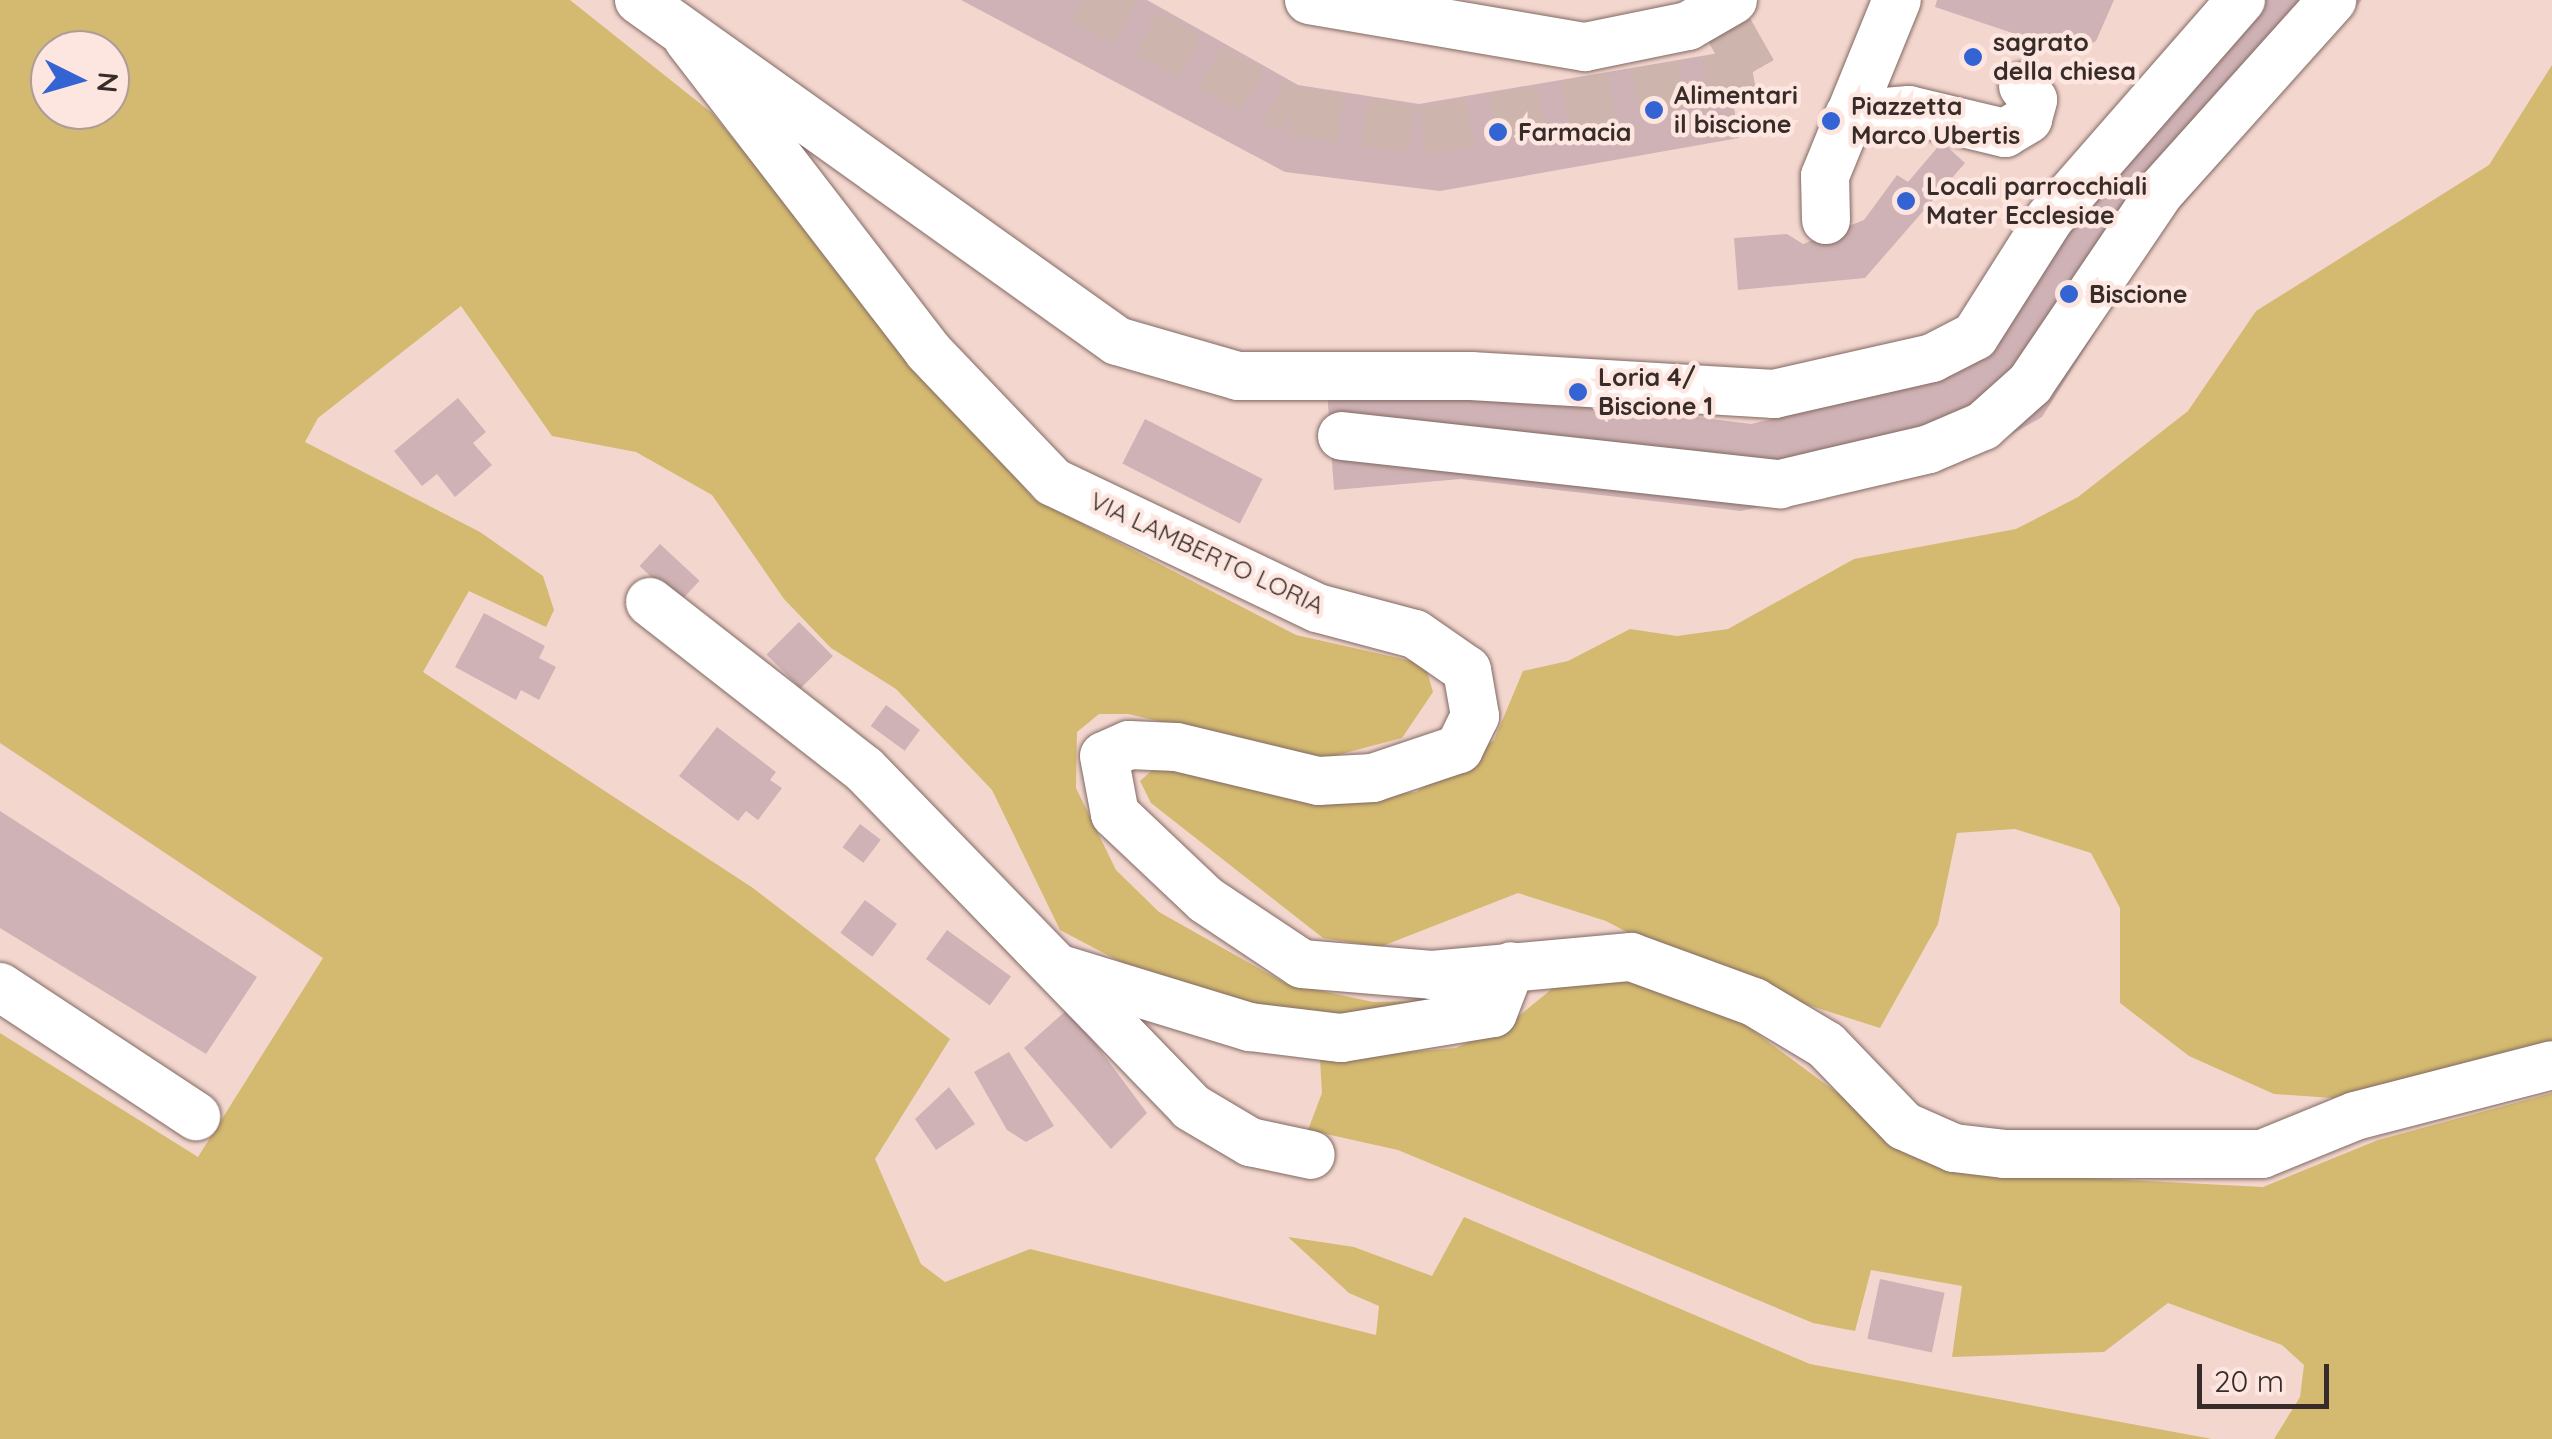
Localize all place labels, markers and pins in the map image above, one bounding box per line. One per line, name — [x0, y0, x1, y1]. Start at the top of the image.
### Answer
place label: sagrato della chiesa — [1993, 28, 2136, 87]
marker: sagrato della chiesa — [1962, 46, 1984, 68]
place label: Alimentari il biscione — [1674, 81, 1798, 140]
place label: Piazzetta Marco Ubertis — [1851, 92, 2020, 151]
marker: Alimentari il biscione — [1643, 99, 1665, 121]
marker: Piazzetta Marco Ubertis — [1820, 110, 1842, 132]
place label: Farmacia — [1518, 117, 1631, 147]
marker: Farmacia — [1487, 121, 1509, 143]
place label: Locali parrocchiali Mater Ecclesiae — [1926, 172, 2147, 231]
marker: Locali parrocchiali Mater Ecclesiae — [1895, 190, 1917, 212]
place label: Biscione — [2089, 279, 2187, 309]
marker: Biscione — [2058, 283, 2080, 305]
place label: Loria 4/ Biscione 1 — [1598, 363, 1713, 422]
marker: Loria 4/ Biscione 1 — [1567, 381, 1589, 403]

